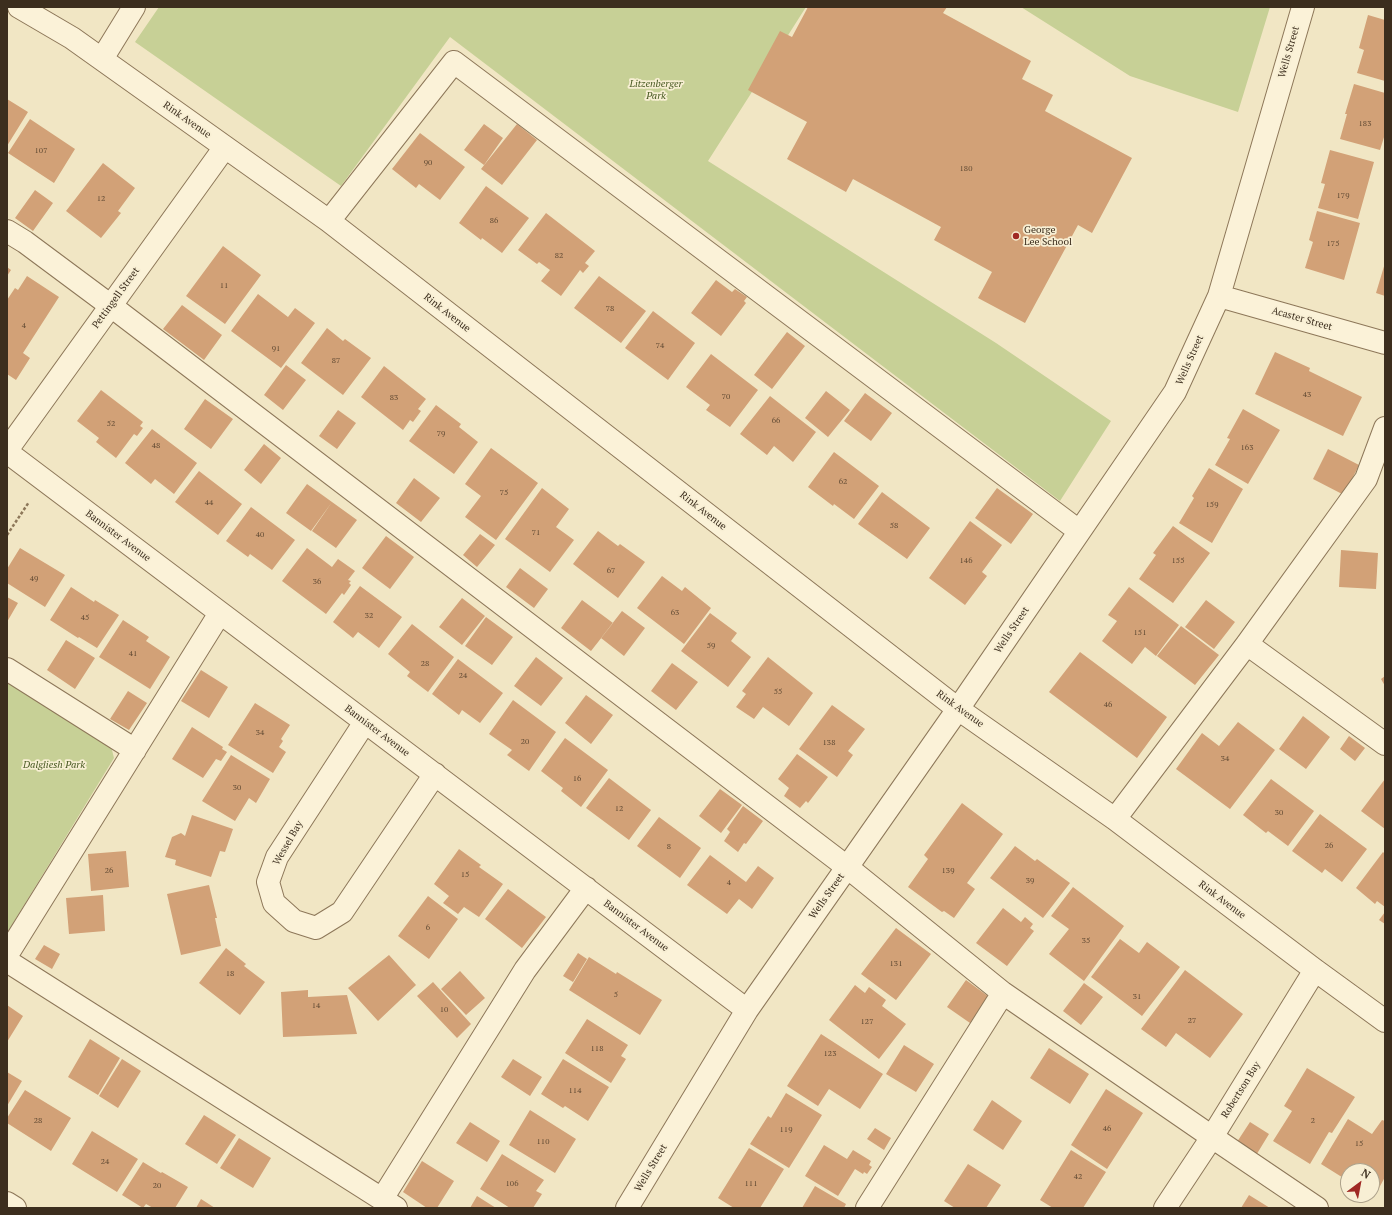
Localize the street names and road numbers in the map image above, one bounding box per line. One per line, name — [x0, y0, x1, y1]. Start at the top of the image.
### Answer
street label: Wells Street — [1276, 25, 1302, 79]
street label: Rink Avenue — [161, 99, 213, 141]
street label: Pettingell Street — [90, 265, 142, 331]
street label: Rink Avenue — [421, 291, 473, 335]
street label: Acaster Street — [1270, 305, 1334, 333]
street label: Wells Street — [1174, 333, 1206, 387]
street label: Rink Avenue — [677, 489, 729, 533]
street label: Bannister Avenue — [83, 508, 153, 564]
street label: Wells Street — [992, 605, 1032, 655]
street label: Rink Avenue — [934, 688, 986, 730]
street label: Bannister Avenue — [342, 703, 412, 759]
street label: Wessel Bay — [271, 819, 305, 867]
street label: Wells Street — [807, 871, 847, 921]
street label: Rink Avenue — [1196, 878, 1248, 922]
street label: Bannister Avenue — [601, 898, 671, 954]
street label: Robertson Bay — [1219, 1060, 1263, 1120]
street label: Wells Street — [632, 1142, 670, 1194]

